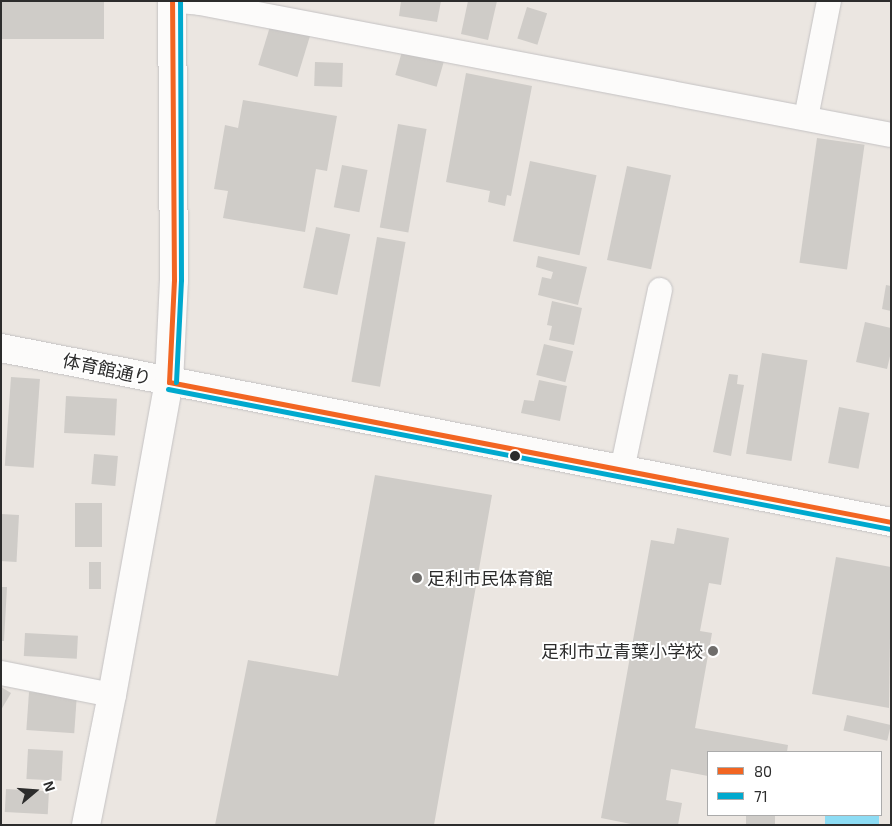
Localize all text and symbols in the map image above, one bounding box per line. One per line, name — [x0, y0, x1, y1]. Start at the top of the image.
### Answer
street label: 体育館通り — [61, 349, 153, 389]
unlabelled marker — [510, 451, 520, 461]
place label: 足利市民体育館 — [427, 567, 553, 589]
marker: 足利市民体育館 — [411, 572, 423, 584]
place label: 足利市立青葉小学校 — [541, 640, 703, 662]
marker: 足利市立青葉小学校 — [707, 645, 719, 657]
legend — [707, 751, 882, 816]
text: 80 — [754, 762, 772, 780]
north arrow — [10, 766, 60, 816]
text: N — [40, 779, 59, 794]
text: 71 — [754, 787, 768, 805]

